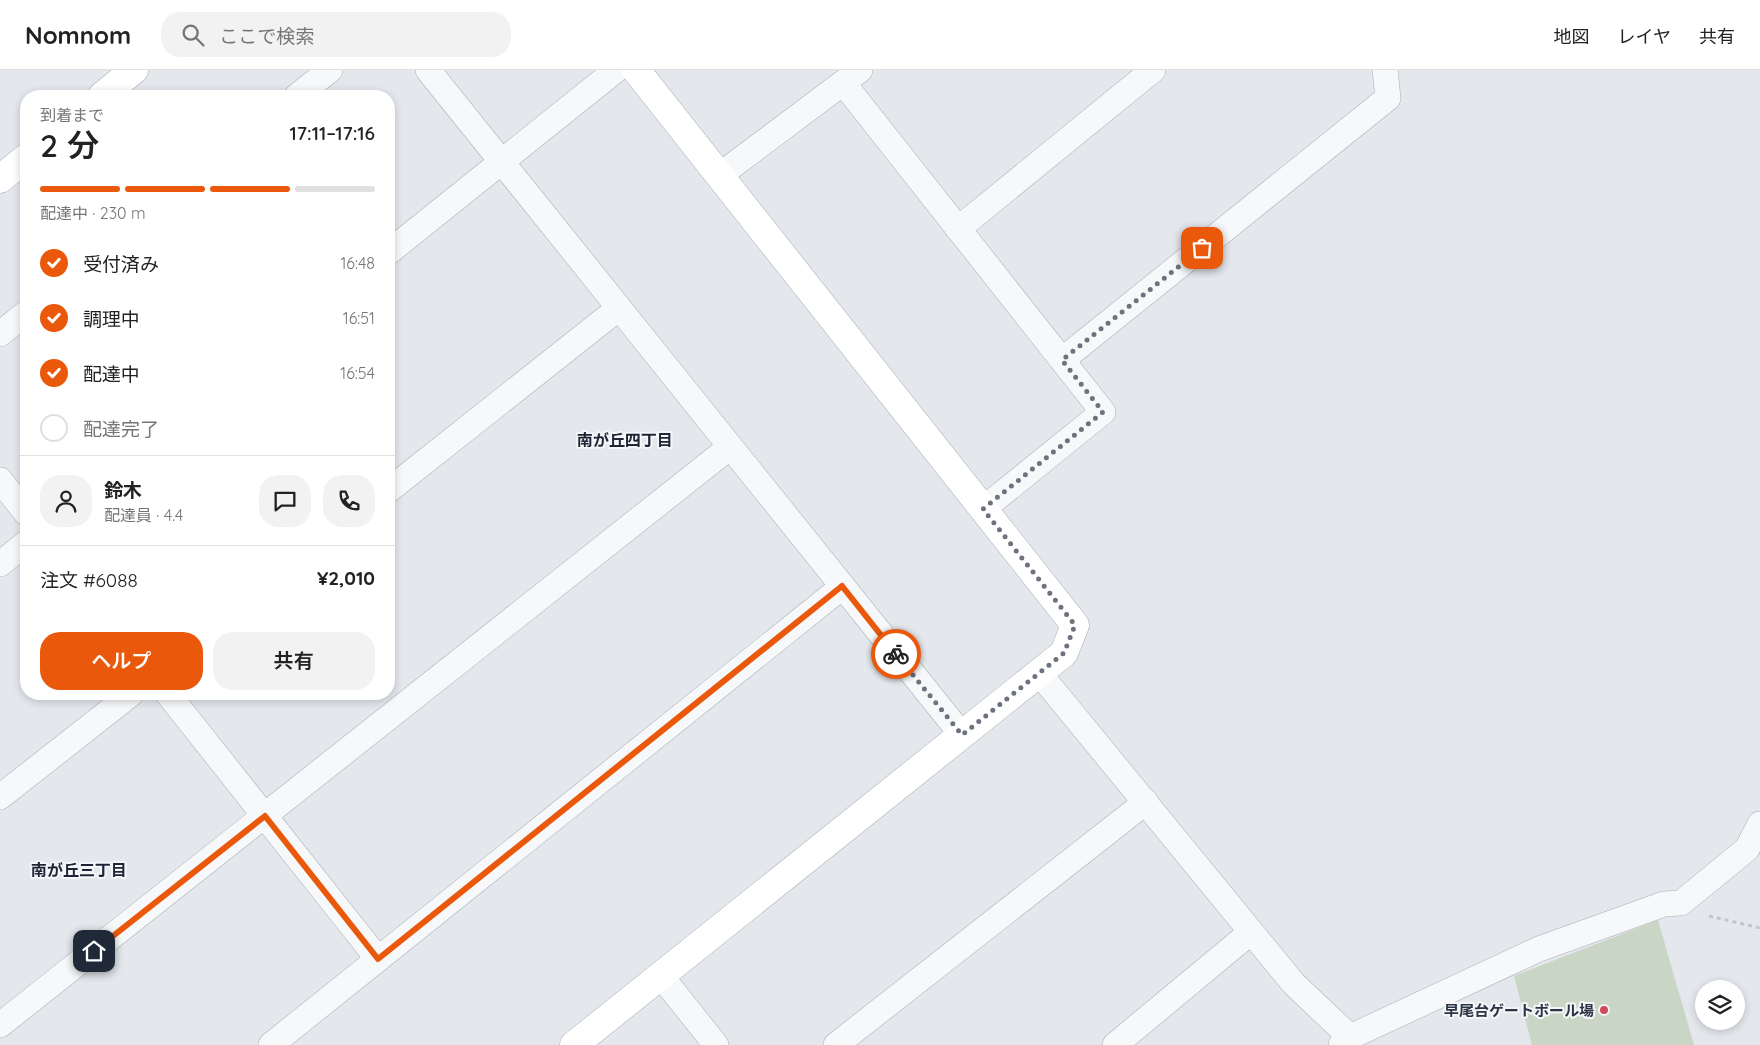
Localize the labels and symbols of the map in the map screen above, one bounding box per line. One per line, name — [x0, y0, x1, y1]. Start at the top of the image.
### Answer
pin — [1181, 227, 1223, 269]
district label: 南が丘四丁目 — [577, 430, 673, 450]
courier — [871, 629, 921, 679]
district label: 南が丘三丁目 — [31, 860, 127, 880]
pin — [73, 930, 115, 972]
place label: 早尾台ゲートボール場 — [1444, 1001, 1594, 1020]
marker: 早尾台ゲートボール場 — [1598, 1004, 1610, 1016]

